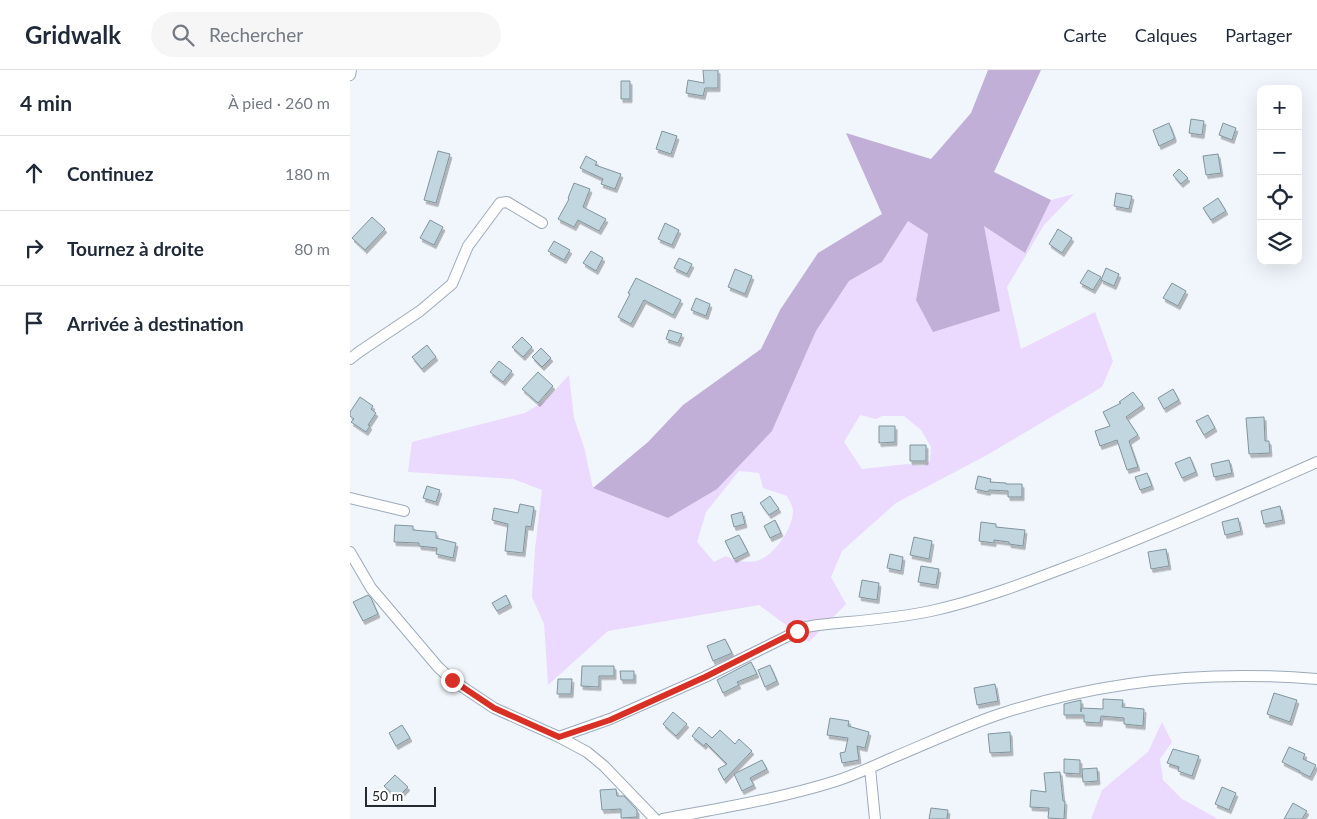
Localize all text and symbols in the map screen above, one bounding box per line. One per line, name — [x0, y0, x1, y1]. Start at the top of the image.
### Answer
search box — [151, 12, 501, 57]
text: Gridwalk — [25, 20, 121, 49]
icon: search — [169, 21, 197, 49]
text: Rechercher — [209, 23, 303, 46]
text: Carte — [1063, 24, 1107, 46]
text: Calques — [1135, 24, 1197, 46]
text: Partager — [1225, 24, 1292, 46]
map controls — [1257, 85, 1302, 265]
button: + — [1257, 85, 1302, 130]
text: 4 min — [20, 90, 72, 115]
text: À pied · 260 m — [228, 93, 330, 112]
button: − — [1257, 130, 1302, 175]
icon: ahead — [20, 159, 48, 187]
text: Continuez — [67, 162, 153, 185]
text: 180 m — [285, 164, 330, 183]
button: locate — [1257, 175, 1302, 220]
button: layers — [1257, 220, 1302, 265]
icon: right — [20, 234, 48, 262]
text: Tournez à droite — [67, 237, 204, 260]
text: 80 m — [294, 239, 330, 258]
icon: arrive — [20, 309, 48, 337]
text: Arrivée à destination — [67, 312, 244, 335]
route start — [786, 620, 809, 643]
route end — [441, 669, 464, 692]
scale bar — [365, 784, 436, 807]
text: 50 m — [372, 787, 403, 804]

